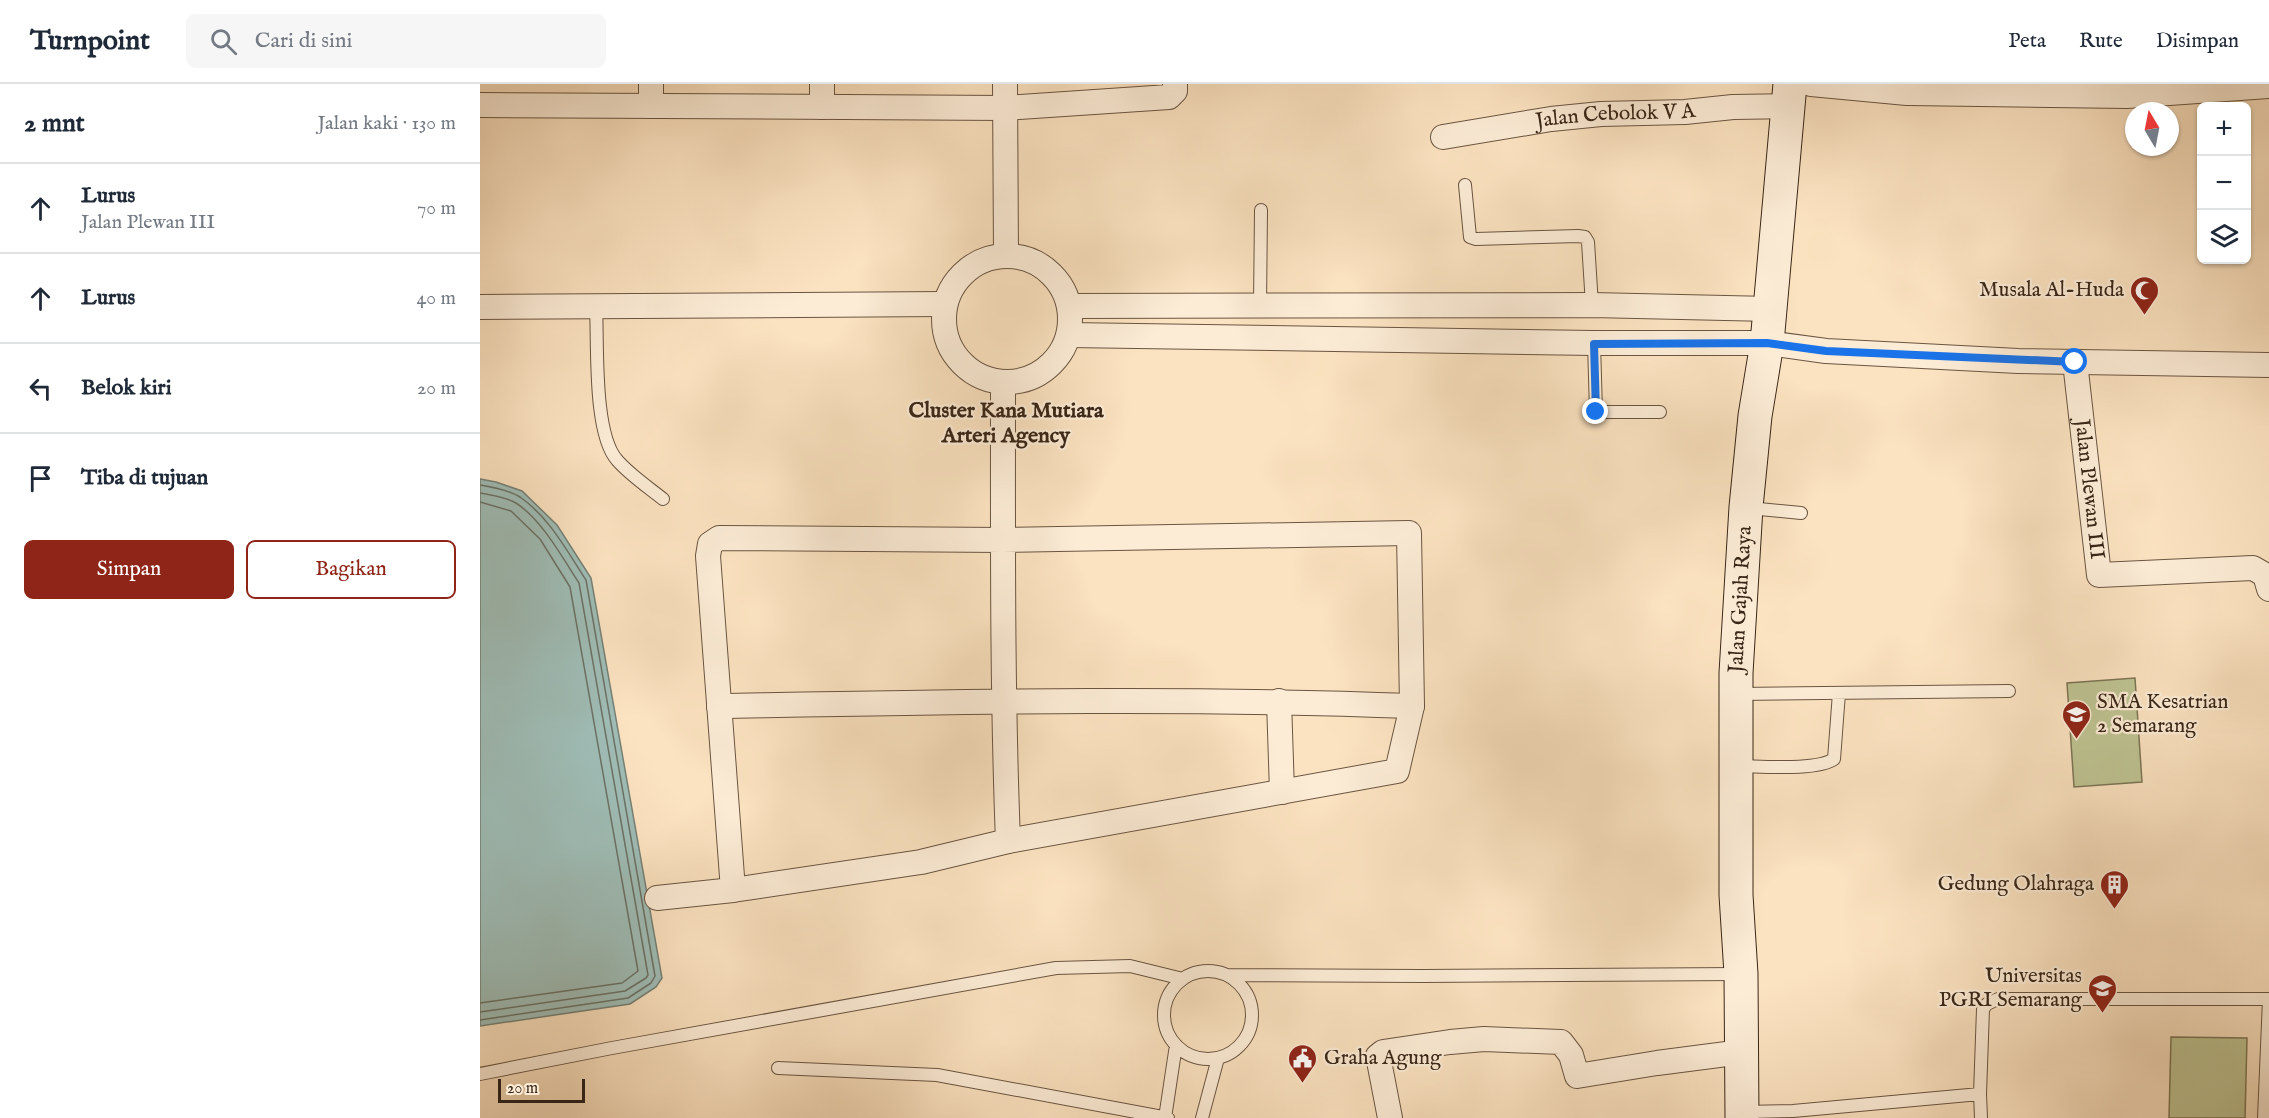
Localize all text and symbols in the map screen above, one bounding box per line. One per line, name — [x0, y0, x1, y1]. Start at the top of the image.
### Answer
search box — [186, 14, 606, 68]
text: Turnpoint — [30, 24, 150, 59]
icon: search — [207, 25, 240, 58]
text: Cari di sini — [255, 27, 352, 55]
text: Peta — [2008, 28, 2046, 55]
text: Rute — [2079, 28, 2123, 55]
text: Disimpan — [2156, 28, 2239, 55]
street label: Jalan Cebolok V A — [1531, 97, 1697, 135]
north arrow — [2125, 102, 2179, 156]
map controls — [2197, 102, 2251, 264]
button: + — [2197, 102, 2251, 156]
text: 2 mnt — [24, 107, 85, 140]
text: Jalan kaki · 130 m — [317, 111, 456, 136]
button: − — [2197, 156, 2251, 210]
text: Lurus — [81, 182, 135, 210]
icon: ahead — [24, 192, 57, 225]
text: 70 m — [417, 196, 456, 221]
text: Jalan Plewan III — [81, 210, 215, 235]
button: layers — [2197, 210, 2251, 264]
mosque icon: Musala Al-Huda — [2129, 274, 2161, 316]
place label: Musala Al-Huda — [1979, 277, 2125, 304]
icon: ahead — [24, 282, 57, 315]
text: Lurus — [81, 284, 135, 312]
text: 40 m — [417, 286, 456, 311]
route start — [2061, 348, 2087, 374]
icon: left — [24, 372, 57, 405]
text: Belok kiri — [81, 374, 172, 402]
text: 20 m — [417, 376, 456, 401]
district label: Cluster Kana Mutiara Arteri Agency — [908, 397, 1104, 450]
route end — [1582, 398, 1608, 424]
street label: Jalan Plewan III — [2068, 416, 2111, 561]
icon: arrive — [24, 462, 57, 495]
text: Tiba di tujuan — [81, 464, 208, 492]
street label: Jalan Gajah Raya — [1722, 524, 1758, 676]
button: Simpan — [24, 540, 234, 599]
button: Bagikan — [246, 540, 456, 599]
place label: SMA Kesatrian 2 Semarang — [2097, 689, 2228, 740]
school or university icon: SMA Kesatrian 2 Semarang — [2060, 698, 2092, 740]
building icon: Gedung Olahraga — [2099, 868, 2131, 910]
place label: Gedung Olahraga — [1938, 871, 2095, 898]
place label: Universitas PGRI Semarang — [1939, 963, 2083, 1014]
school or university icon: Universitas PGRI Semarang — [2087, 972, 2119, 1014]
public building icon: Graha Agung — [1287, 1042, 1319, 1084]
place label: Graha Agung — [1324, 1045, 1442, 1072]
scale bar — [498, 1076, 585, 1104]
text: 20 m — [507, 1079, 538, 1099]

